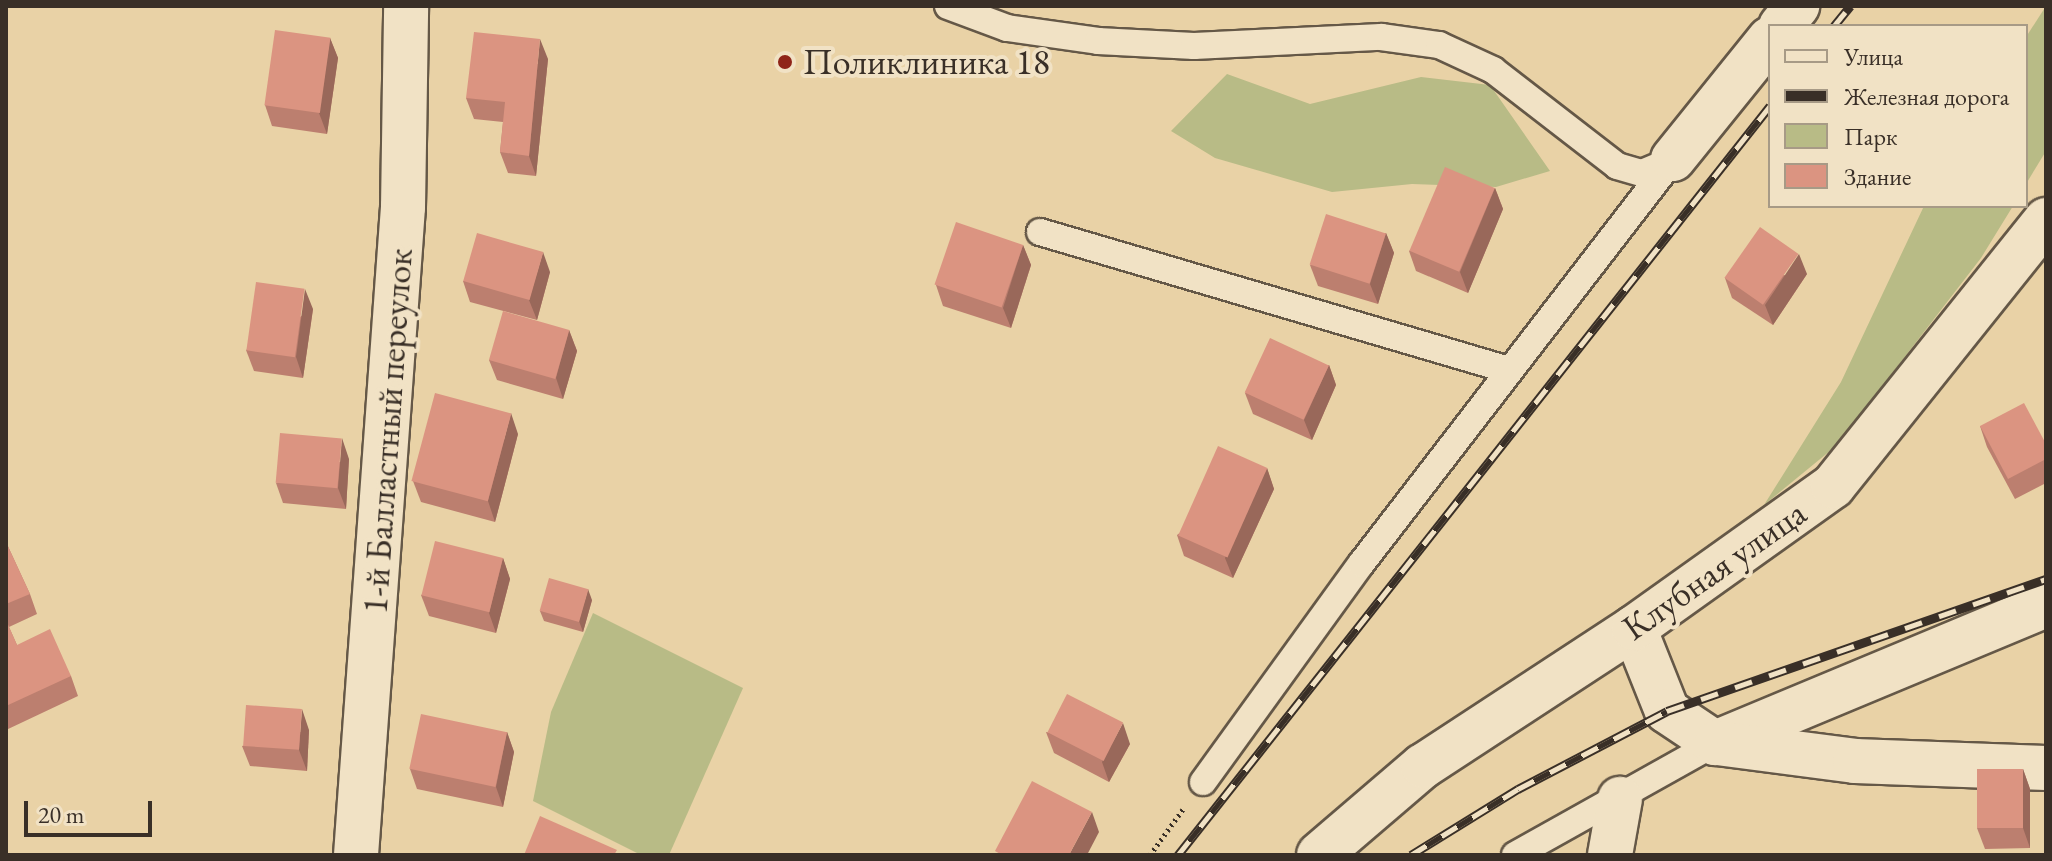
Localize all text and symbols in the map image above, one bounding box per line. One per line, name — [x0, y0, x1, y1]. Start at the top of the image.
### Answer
legend — [1768, 24, 2028, 208]
place label: Поликлиника 18 — [803, 40, 1050, 84]
text: Улица — [1844, 41, 1903, 72]
marker: Поликлиника 18 — [774, 51, 796, 73]
text: Железная дорога — [1844, 81, 2009, 112]
text: Парк — [1844, 121, 1897, 152]
text: Здание — [1844, 161, 1911, 192]
street label: 1-й Балластный переулок — [353, 247, 421, 615]
street label: Клубная улица — [1614, 491, 1814, 649]
scale bar — [28, 785, 156, 835]
text: 20 m — [38, 799, 85, 830]

